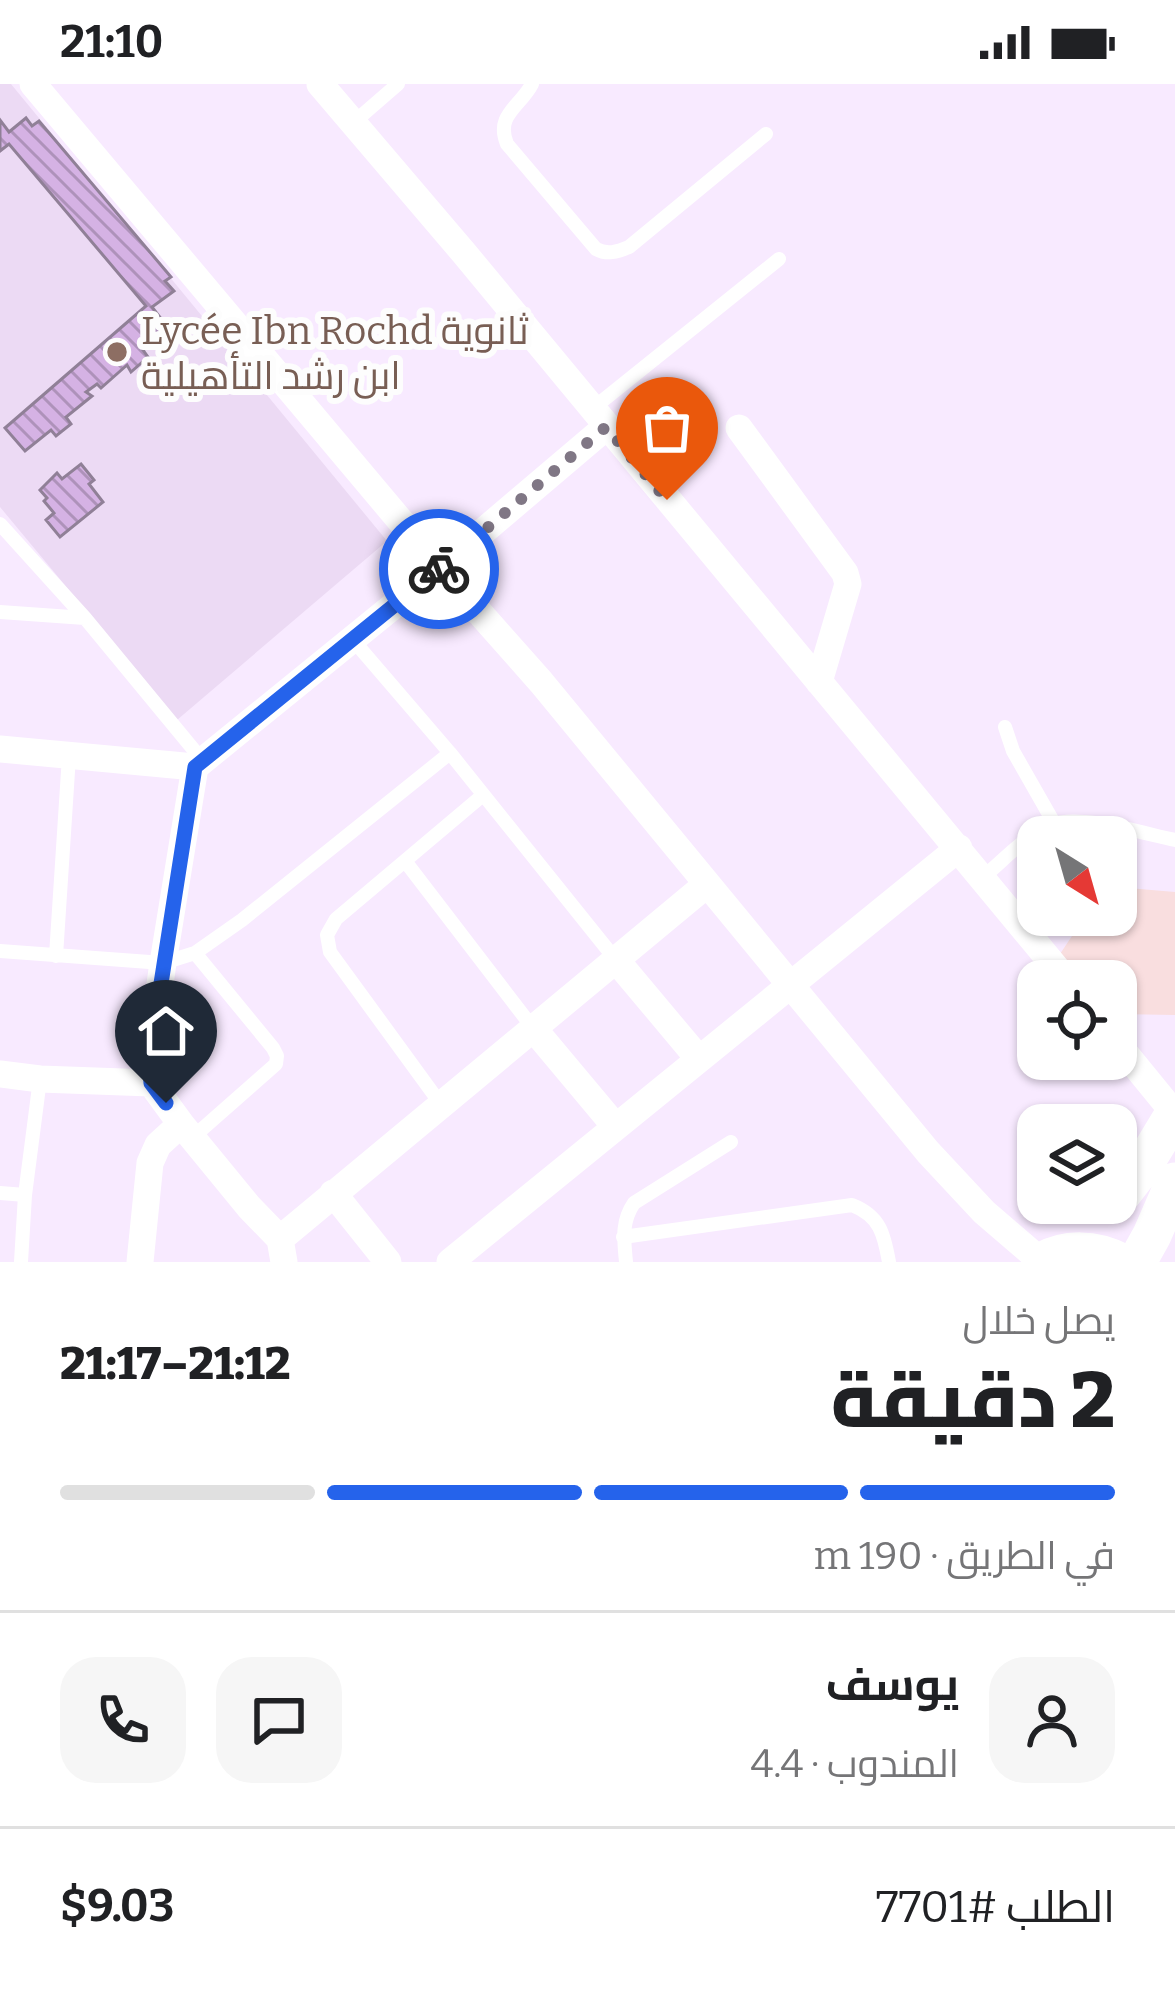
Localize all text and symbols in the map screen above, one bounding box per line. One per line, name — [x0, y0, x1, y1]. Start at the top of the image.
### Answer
text: 21:10 — [60, 15, 163, 69]
place label: Lycée Ibn Rochd ثانوية ابن رشد التأهيلية — [141, 308, 529, 399]
marker: Lycée Ibn Rochd ثانوية ابن رشد التأهيلية — [104, 339, 130, 365]
pin — [616, 377, 718, 500]
icon: bag — [634, 395, 700, 461]
courier — [379, 509, 499, 629]
icon: bike — [406, 536, 472, 602]
north arrow — [1017, 816, 1137, 936]
map controls — [1017, 816, 1137, 1224]
button: locate — [1017, 960, 1137, 1080]
pin — [115, 980, 217, 1103]
icon: home — [133, 998, 199, 1064]
button: layers — [1017, 1104, 1137, 1224]
text: يصل خلال — [962, 1298, 1115, 1344]
text: 21:12–21:17 — [60, 1337, 291, 1391]
text: 2 دقيقة — [831, 1354, 1115, 1448]
text: في الطريق · 190 m — [814, 1533, 1115, 1579]
button: phone — [60, 1657, 186, 1783]
button: chat — [216, 1657, 342, 1783]
button: person — [989, 1657, 1115, 1783]
text: يوسف — [825, 1658, 959, 1712]
text: المندوب · 4.4 — [751, 1741, 959, 1787]
text: $9.03 — [60, 1879, 175, 1933]
text: الطلب #7701 — [876, 1880, 1115, 1934]

